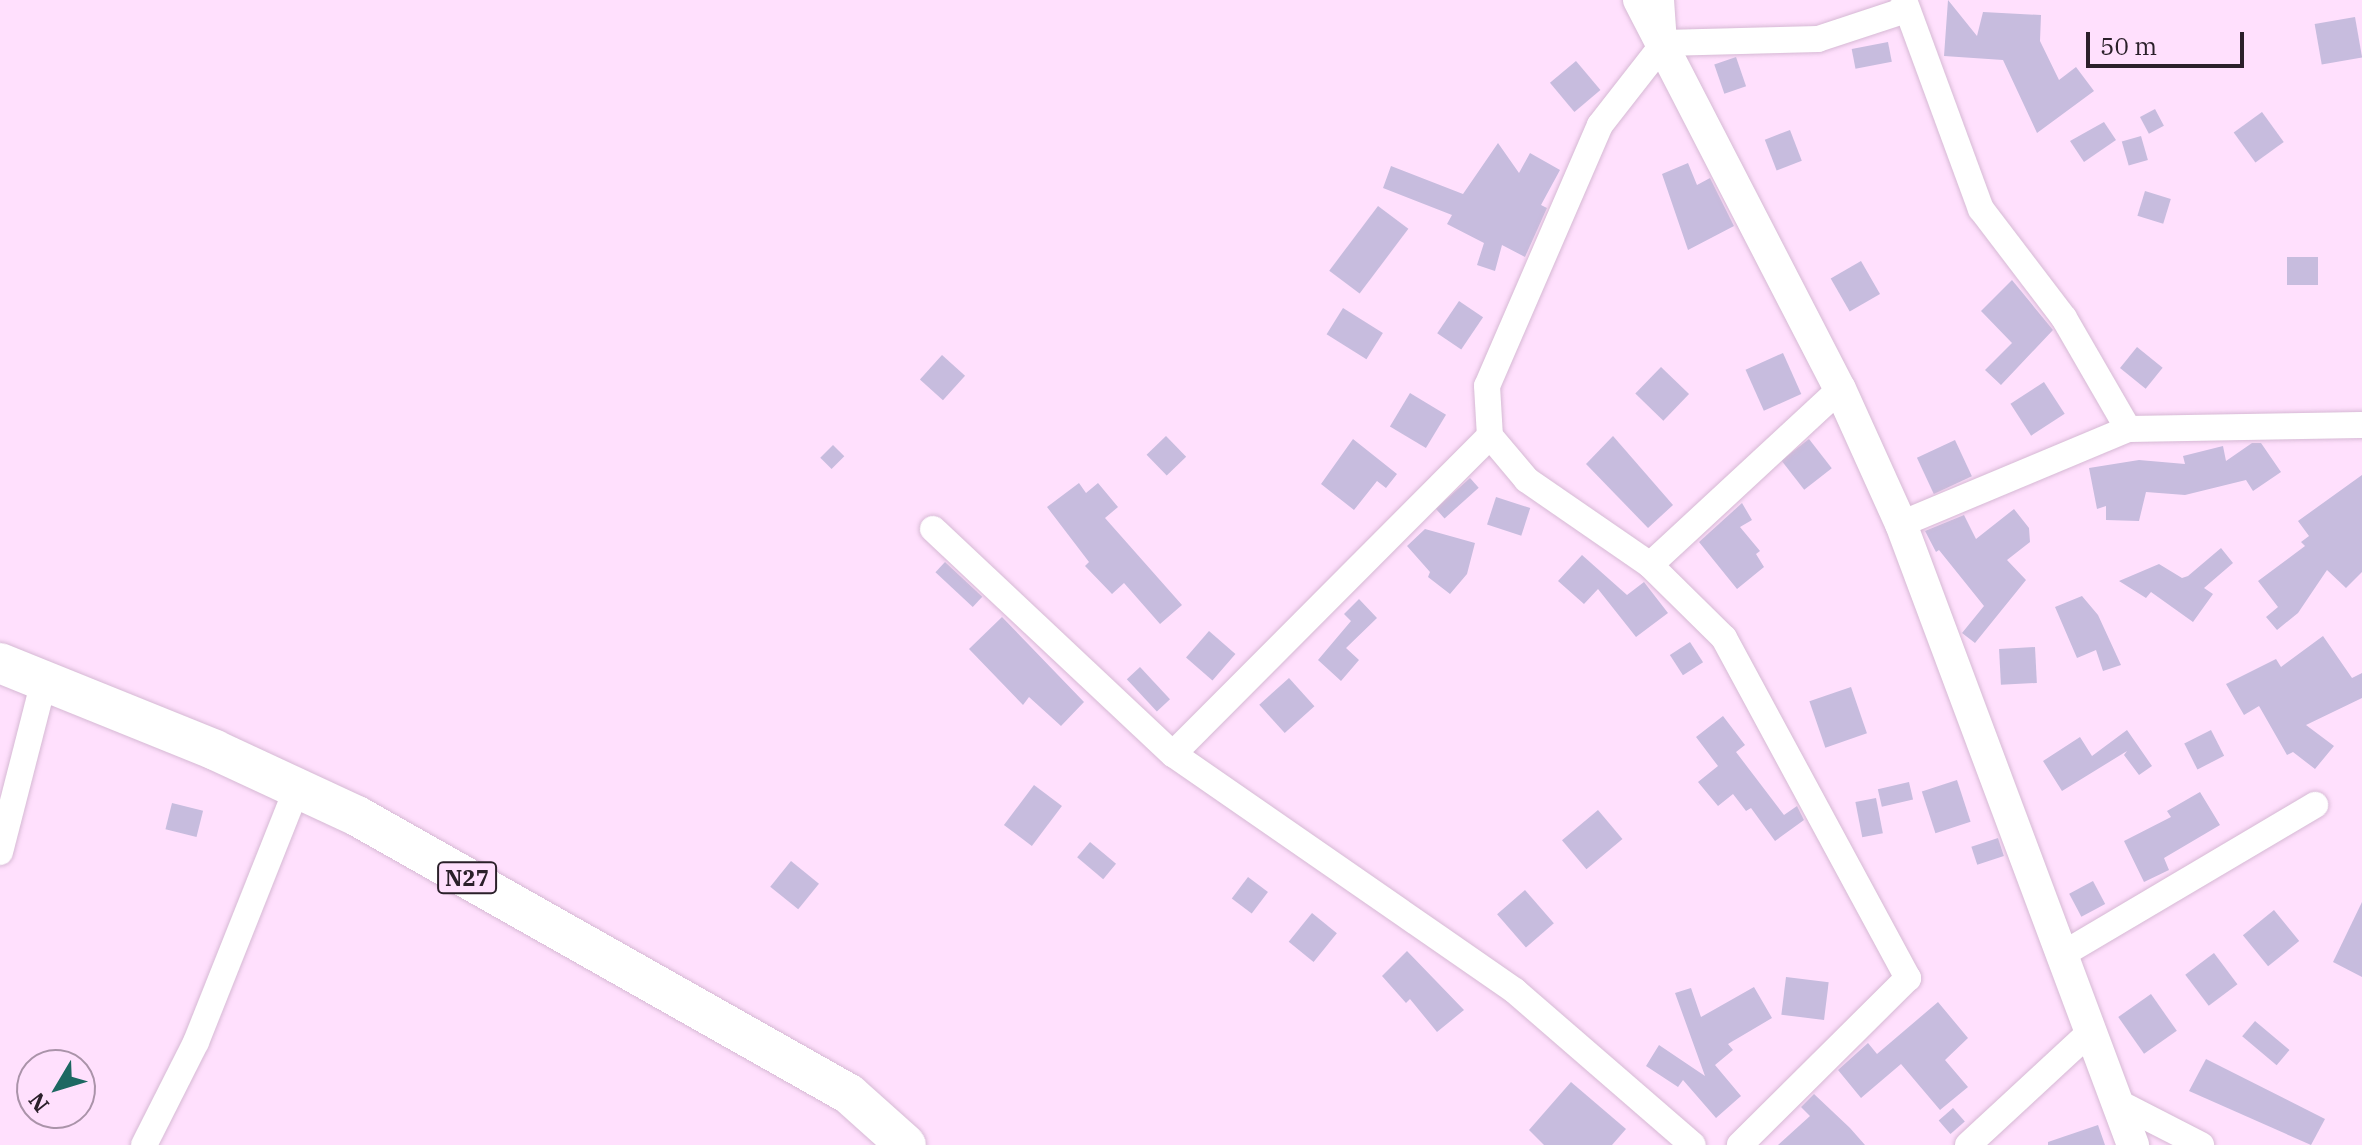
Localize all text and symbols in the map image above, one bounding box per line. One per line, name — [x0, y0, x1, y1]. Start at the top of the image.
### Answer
scale bar — [2090, 16, 2248, 66]
text: 50 m — [2100, 30, 2157, 62]
road number: N27 — [437, 860, 497, 896]
north arrow — [16, 1049, 96, 1129]
text: N — [21, 1087, 55, 1119]

